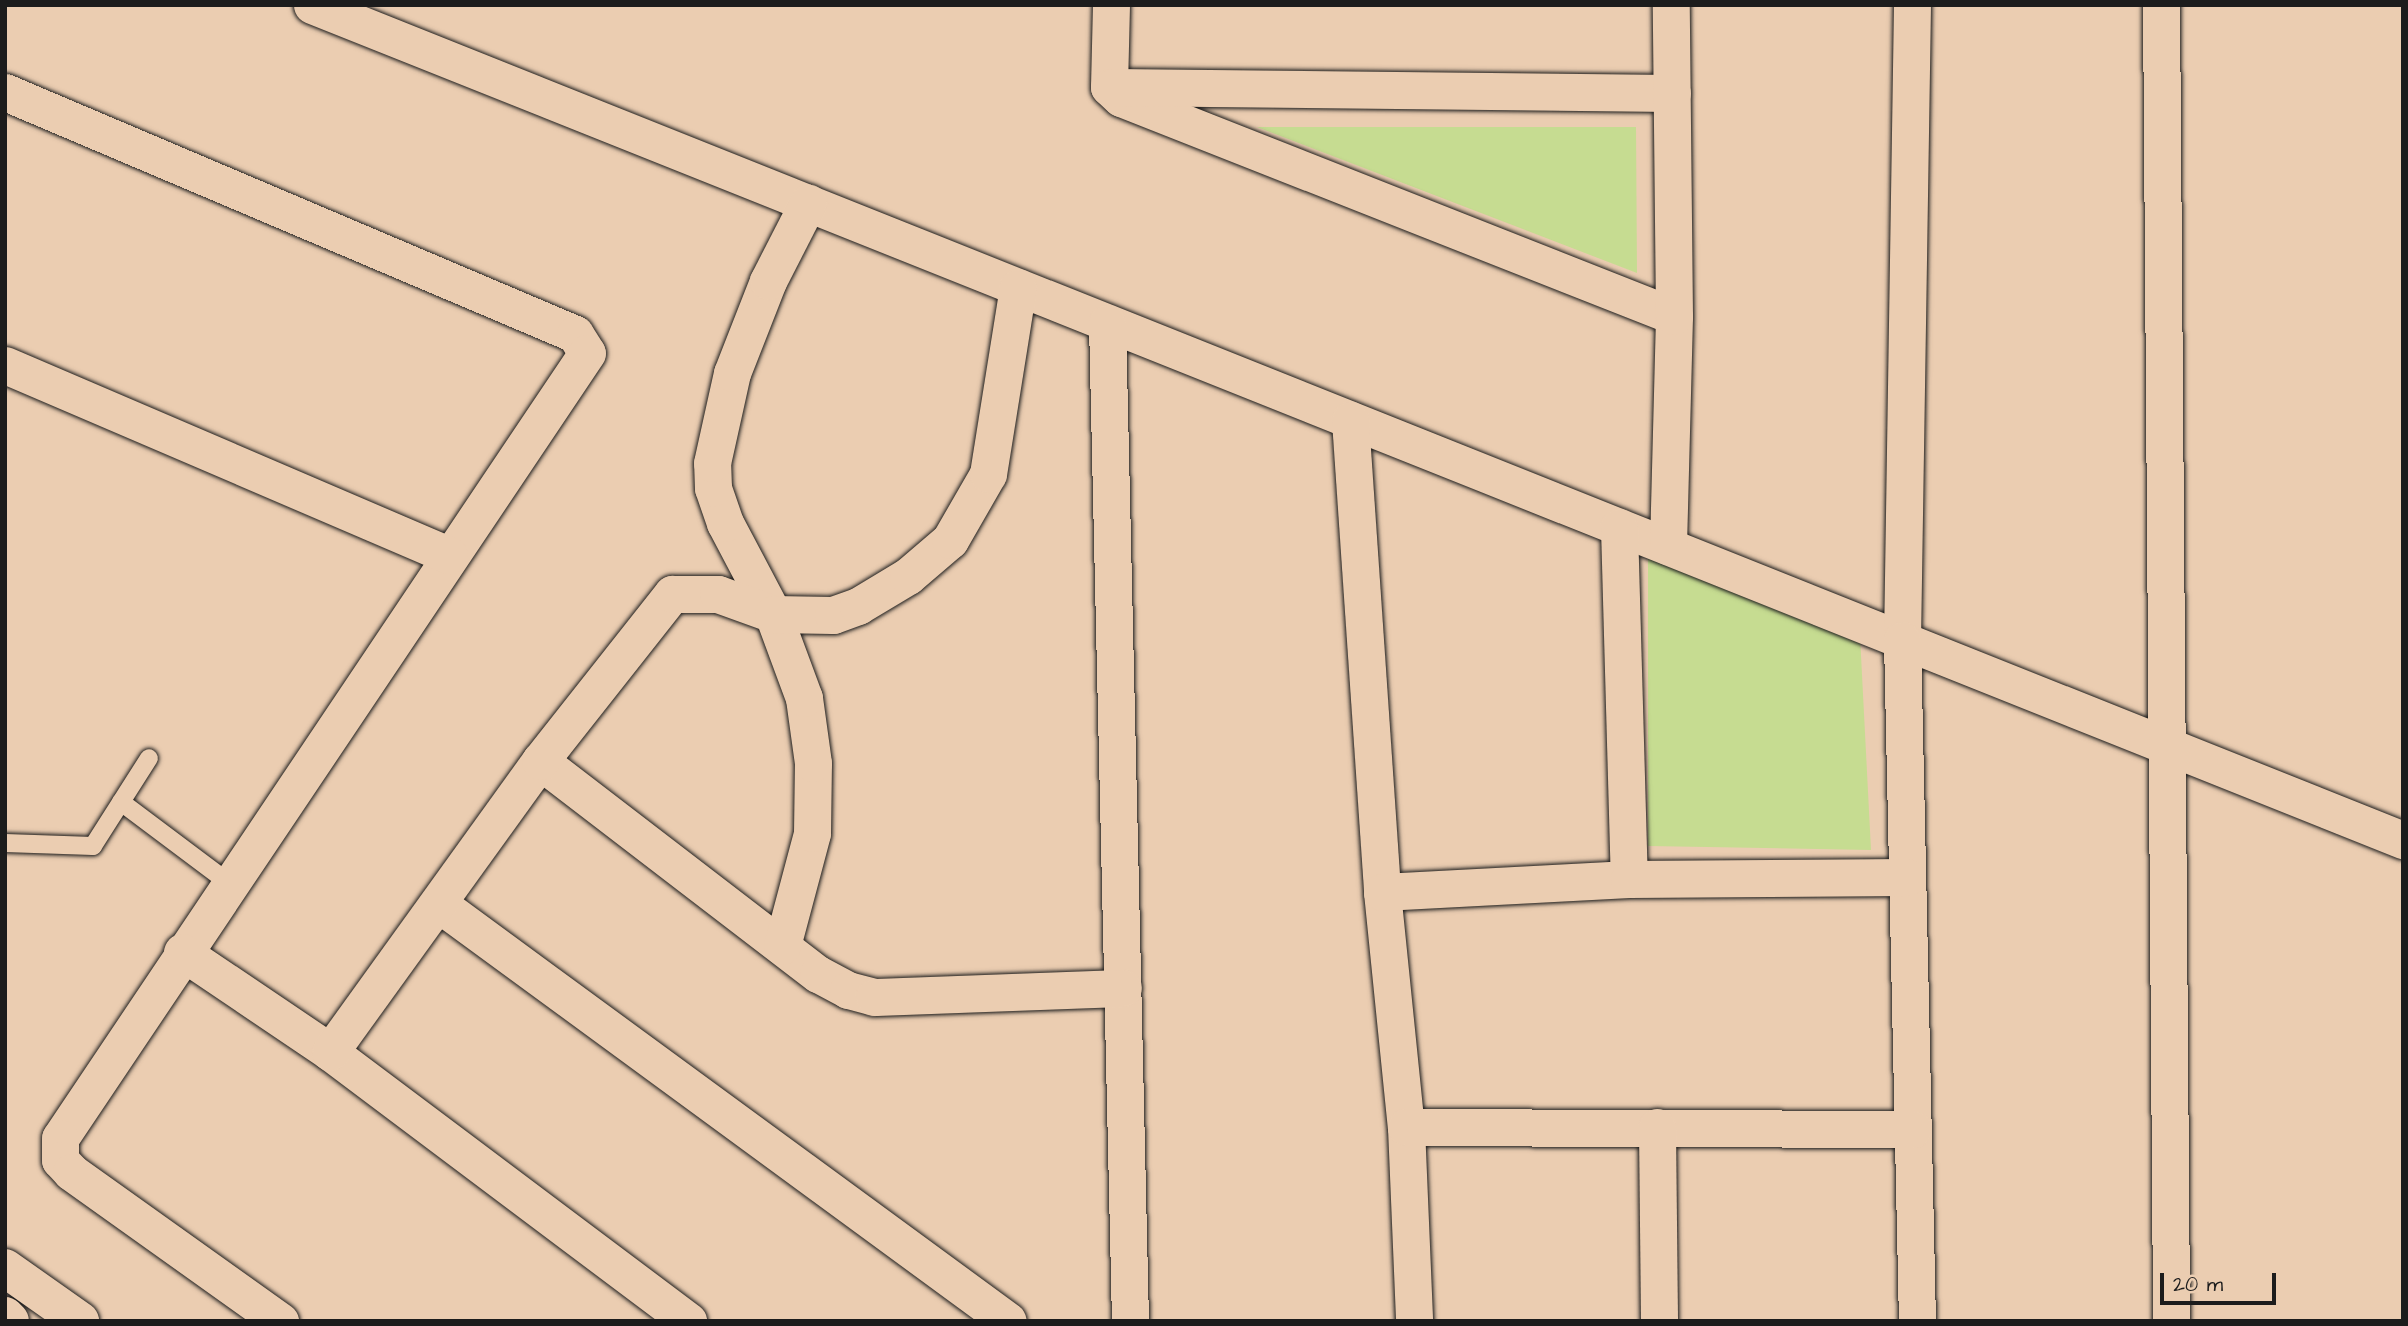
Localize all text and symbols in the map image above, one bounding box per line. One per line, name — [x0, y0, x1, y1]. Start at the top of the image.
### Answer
scale bar — [2163, 1260, 2278, 1304]
text: 20 m — [2173, 1270, 2223, 1299]

